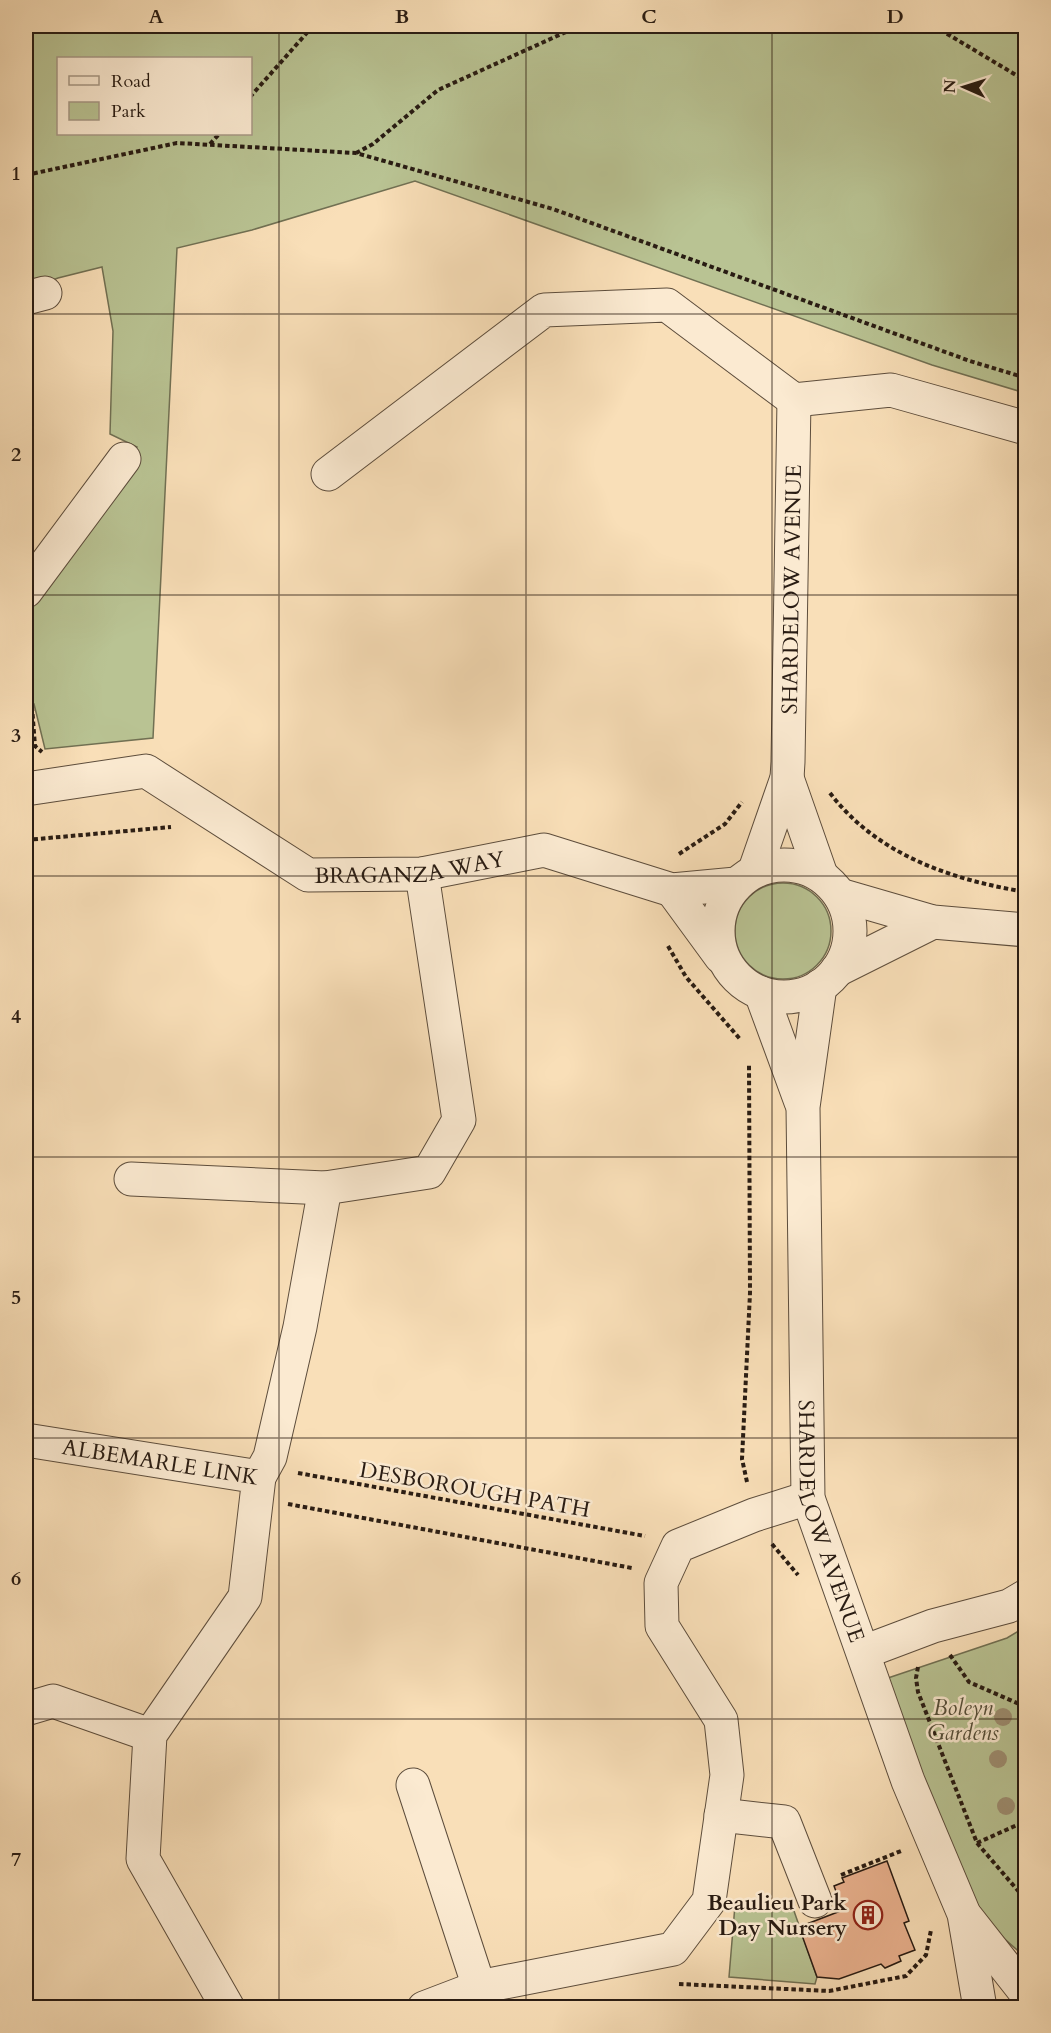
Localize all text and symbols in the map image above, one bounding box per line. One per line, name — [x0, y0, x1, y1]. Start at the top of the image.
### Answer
text: A — [148, 3, 164, 30]
text: B — [395, 3, 409, 30]
text: C — [641, 3, 657, 30]
text: D — [886, 3, 904, 30]
legend — [57, 57, 252, 135]
north arrow — [934, 57, 994, 117]
text: Road — [111, 69, 151, 94]
text: N — [939, 79, 961, 94]
text: Park — [111, 99, 146, 124]
text: 1 — [11, 160, 21, 187]
text: 2 — [11, 441, 21, 468]
street label: SHARDELOW AVENUE — [775, 464, 809, 715]
text: 3 — [11, 722, 21, 749]
street label: BRAGANZA WAY — [314, 844, 508, 891]
text: 4 — [11, 1003, 21, 1030]
text: 5 — [11, 1284, 21, 1311]
street label: SHARDELOW AVENUE — [791, 1400, 872, 1646]
street label: ALBEMARLE LINK — [60, 1432, 261, 1493]
street label: DESBOROUGH PATH — [357, 1455, 592, 1525]
text: 6 — [11, 1565, 21, 1592]
park label: Boleyn Gardens — [927, 1693, 999, 1748]
text: 7 — [11, 1846, 21, 1873]
place label: Beaulieu Park Day Nursery — [707, 1888, 847, 1943]
building icon: Beaulieu Park Day Nursery — [852, 1899, 884, 1931]

